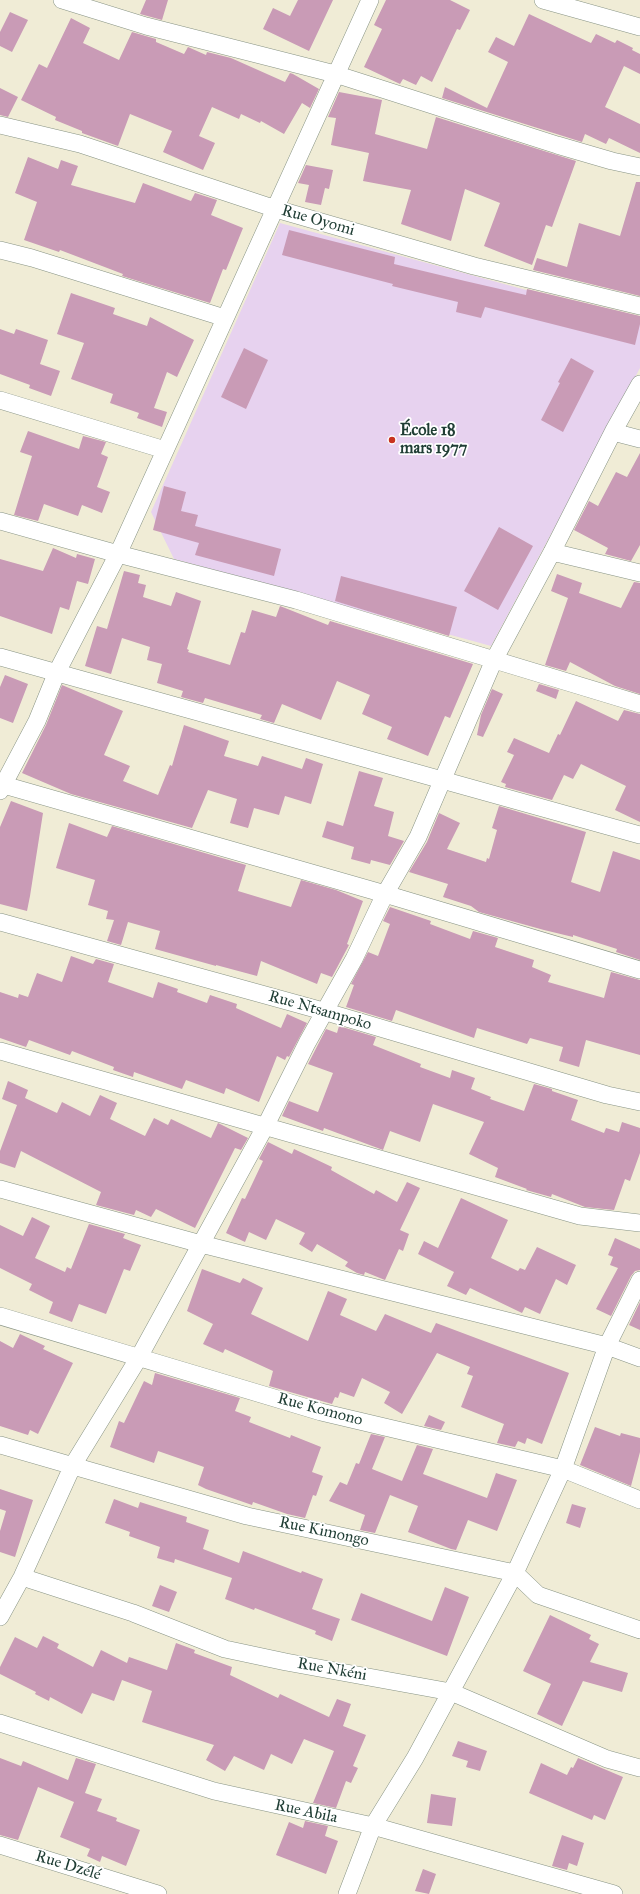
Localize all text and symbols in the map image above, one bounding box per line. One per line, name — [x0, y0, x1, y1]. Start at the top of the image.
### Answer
street label: Rue Oyomi — [279, 201, 357, 241]
place label: École 18 mars 1977 — [400, 421, 467, 459]
marker: École 18 mars 1977 — [387, 435, 397, 445]
street label: Rue Ntsampoko — [266, 987, 374, 1035]
street label: Rue Komono — [275, 1389, 365, 1431]
street label: Rue Kimongo — [277, 1513, 371, 1551]
street label: Rue Nkéni — [296, 1654, 368, 1686]
street label: Rue Abila — [273, 1796, 339, 1828]
street label: Rue Dzélé — [33, 1847, 103, 1885]

